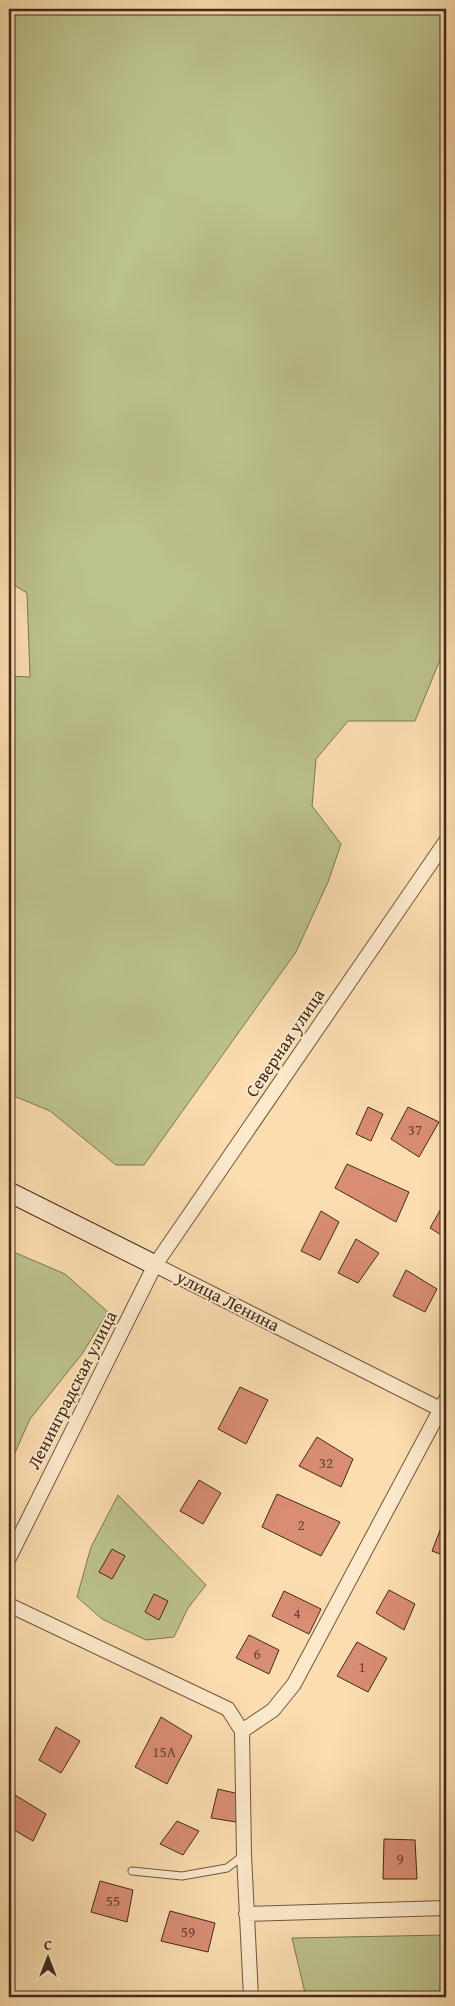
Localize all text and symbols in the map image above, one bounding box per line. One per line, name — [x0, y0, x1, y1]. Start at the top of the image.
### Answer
street label: Северная улица — [238, 983, 331, 1102]
house number: 37 — [408, 1119, 422, 1140]
street label: улица Ленина — [171, 1263, 285, 1338]
street label: Ленинградская улица — [20, 1305, 123, 1474]
house number: 32 — [319, 1452, 333, 1473]
house number: 2 — [297, 1514, 305, 1535]
house number: 4 — [293, 1602, 301, 1623]
house number: 6 — [253, 1643, 261, 1664]
house number: 1 — [358, 1656, 366, 1677]
house number: 15А — [152, 1741, 176, 1762]
house number: 9 — [396, 1848, 404, 1869]
house number: 55 — [106, 1890, 120, 1911]
house number: 59 — [181, 1921, 195, 1942]
north arrow — [22, 1934, 72, 1984]
text: С — [44, 1935, 52, 1955]

